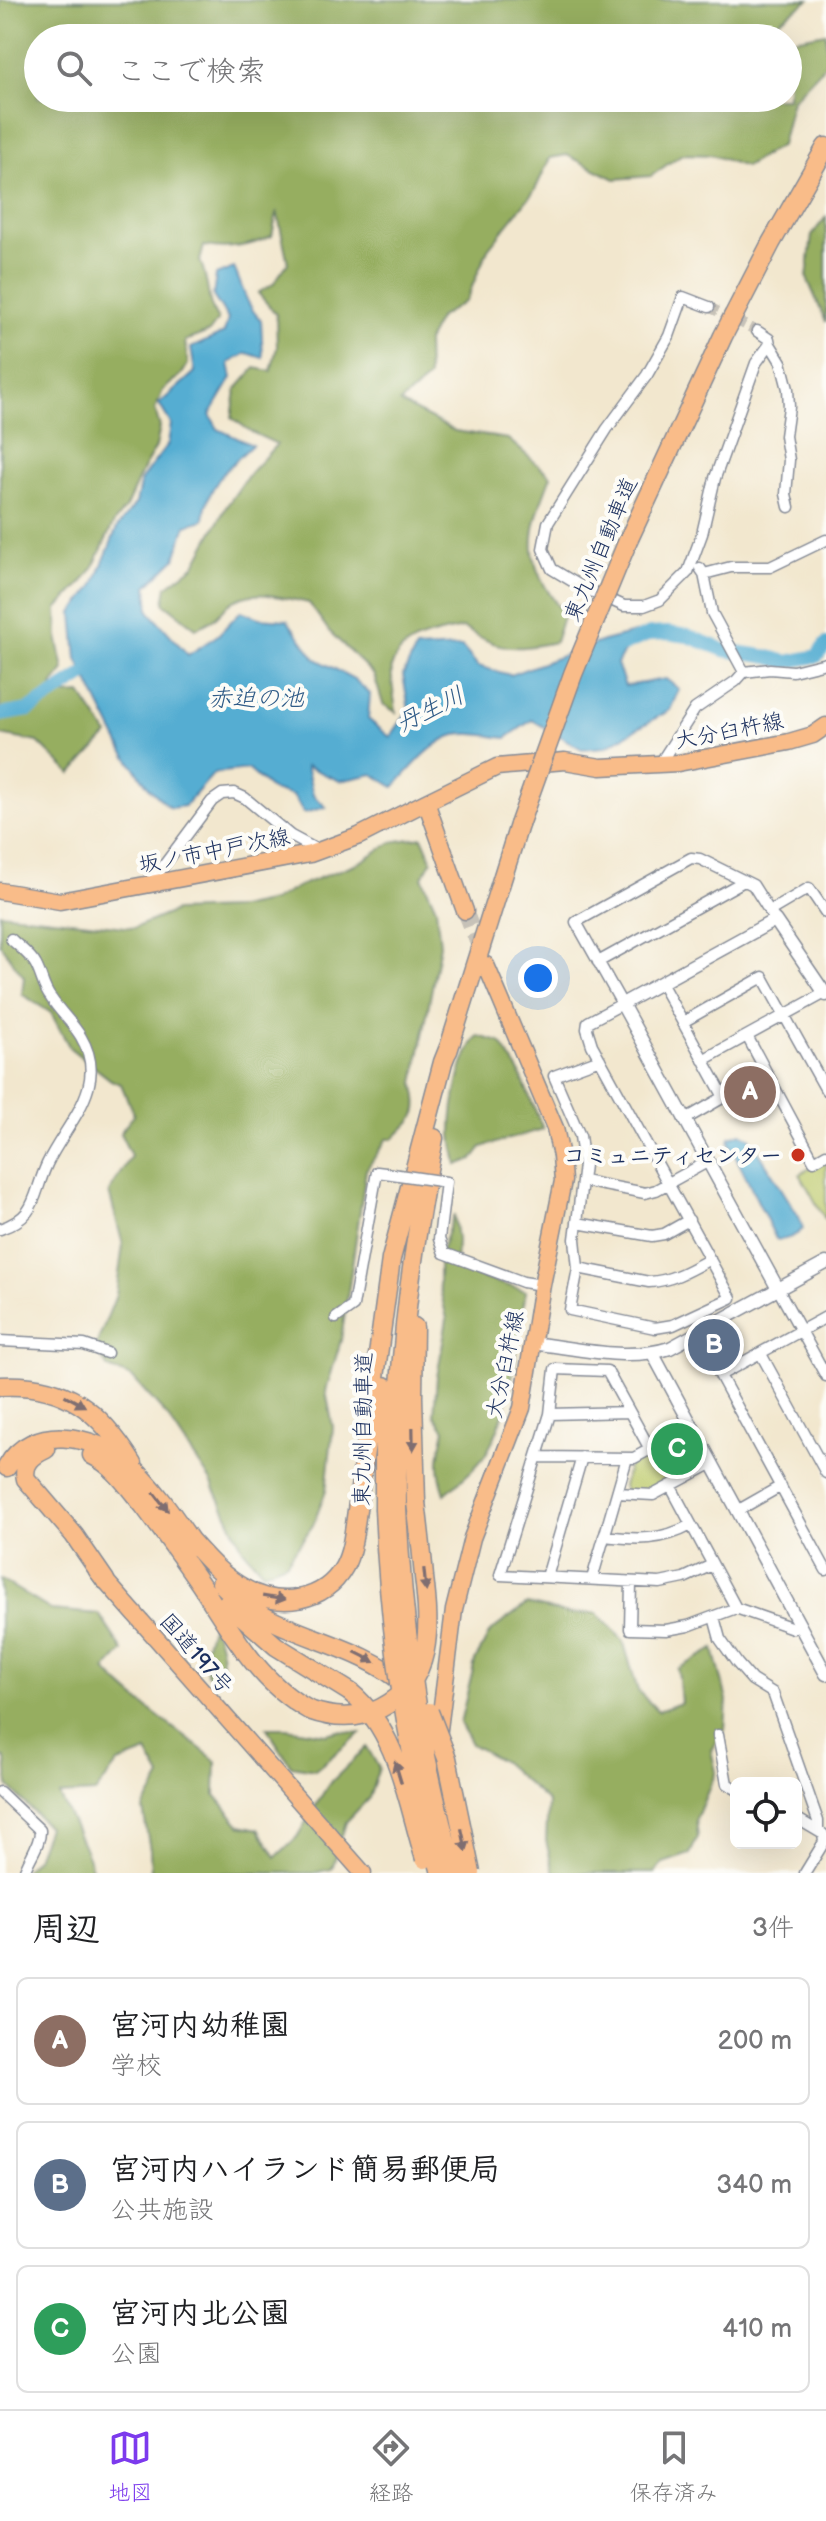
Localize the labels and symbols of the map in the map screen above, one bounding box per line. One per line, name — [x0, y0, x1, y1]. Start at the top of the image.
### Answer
street label: 東九州自動車道 — [559, 473, 644, 626]
water label: 丹生川 — [392, 681, 469, 738]
water label: 赤迫の池 — [208, 684, 305, 713]
street label: 大分臼杵線 — [673, 708, 786, 755]
street label: 坂ノ市中戸次線 — [136, 824, 292, 879]
your location — [518, 958, 558, 998]
pin: A — [724, 1062, 776, 1122]
place label: コミュニティセンター — [563, 1143, 782, 1170]
marker: コミュニティセンター — [789, 1146, 807, 1164]
street label: 大分臼杵線 — [481, 1308, 530, 1421]
pin: B — [688, 1315, 740, 1375]
street label: 東九州自動車道 — [349, 1352, 378, 1506]
one-way arrow — [64, 1394, 86, 1408]
pin: C — [651, 1419, 703, 1479]
one-way arrow — [407, 1427, 420, 1452]
one-way arrow — [152, 1492, 168, 1512]
one-way arrow — [418, 1568, 431, 1593]
one-way arrow — [261, 1592, 286, 1605]
street label: 国道197号 — [154, 1608, 238, 1700]
one-way arrow — [353, 1650, 376, 1664]
one-way arrow — [391, 1759, 404, 1783]
one-way arrow — [459, 1828, 471, 1853]

